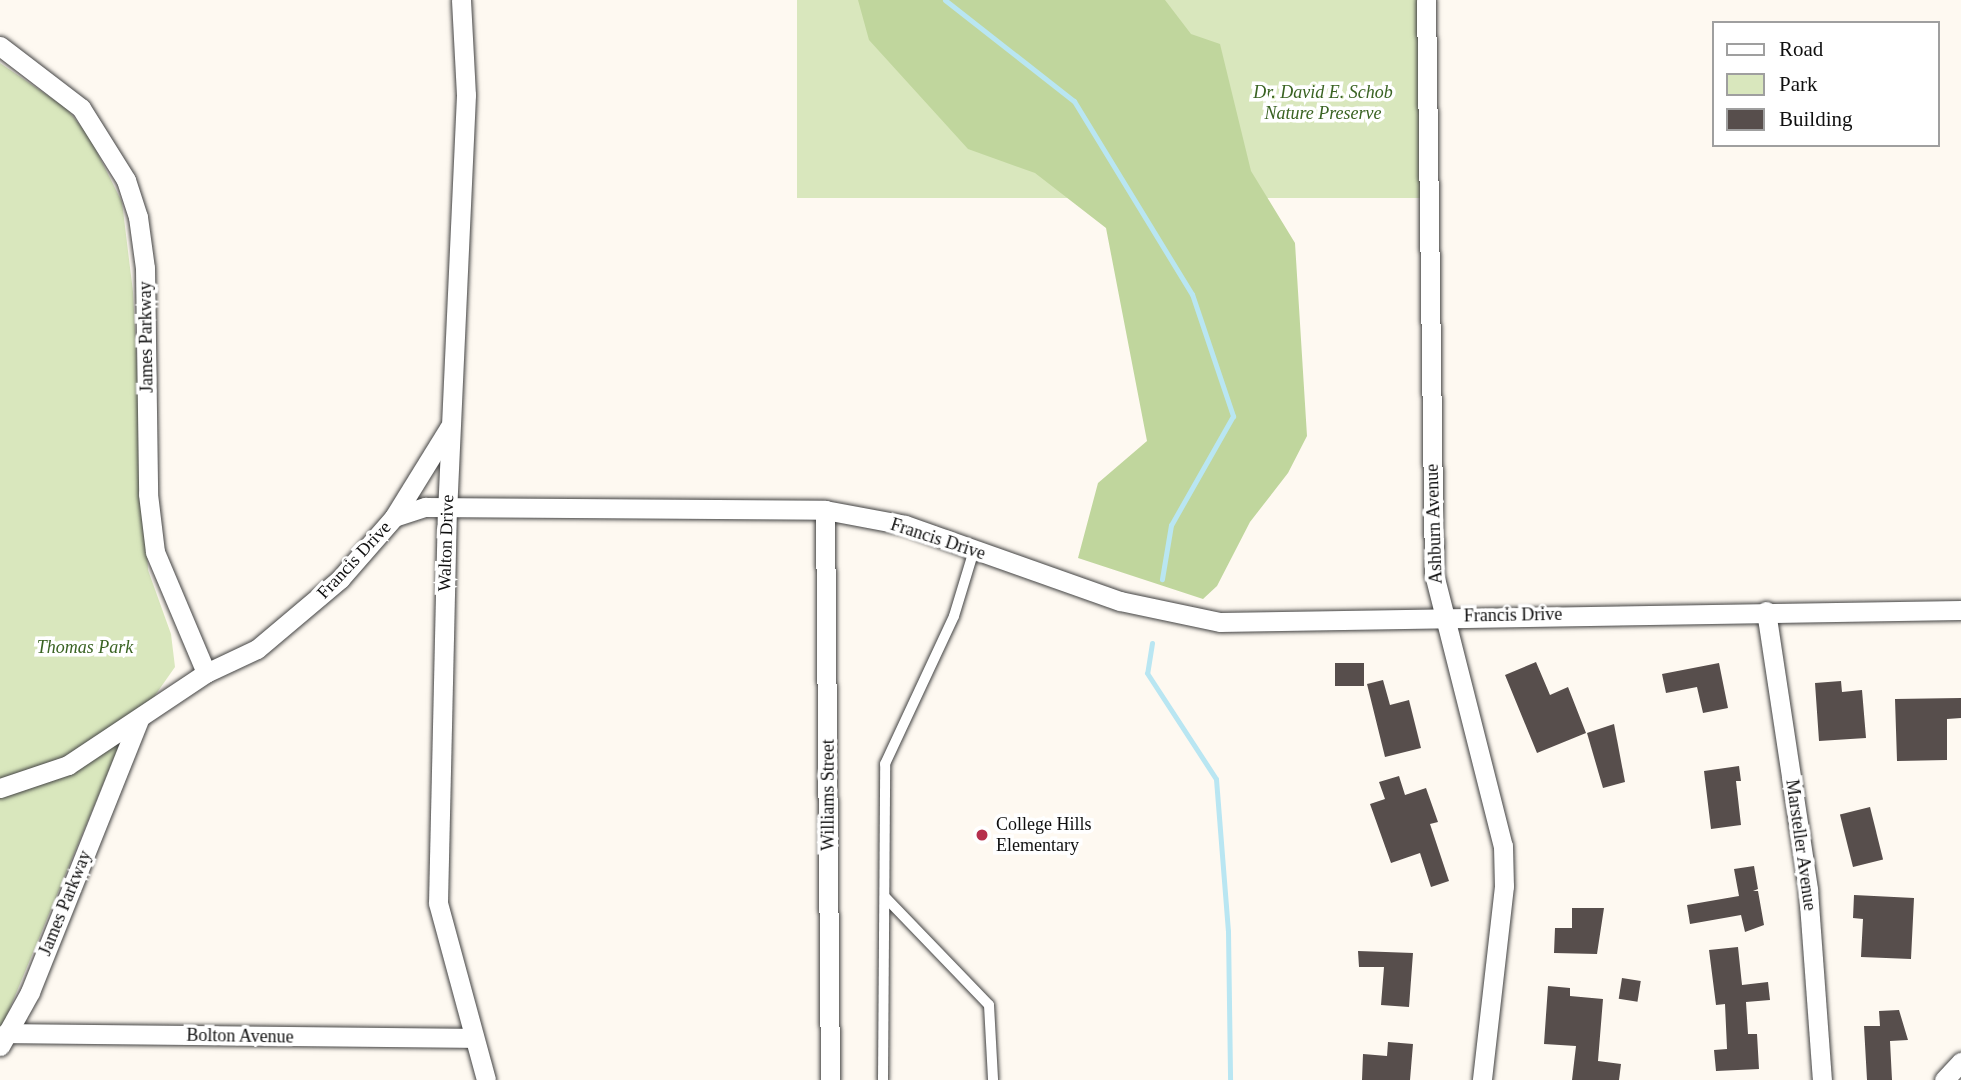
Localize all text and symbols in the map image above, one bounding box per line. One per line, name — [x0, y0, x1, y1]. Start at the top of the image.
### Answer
legend — [1713, 21, 1940, 147]
text: Road — [1779, 37, 1823, 61]
text: Park — [1779, 72, 1818, 96]
park label: Dr. David E. Schob Nature Preserve — [1253, 82, 1393, 124]
text: Building — [1779, 107, 1853, 131]
street label: James Parkway — [134, 281, 158, 393]
street label: Ashburn Avenue — [1421, 463, 1447, 585]
street label: Walton Drive — [434, 494, 458, 592]
street label: Francis Drive — [888, 514, 988, 564]
street label: Francis Drive — [313, 517, 395, 603]
street label: Francis Drive — [1464, 603, 1562, 627]
park label: Thomas Park — [37, 636, 133, 658]
street label: Williams Street — [817, 739, 839, 851]
street label: Marsteller Avenue — [1781, 778, 1821, 912]
place label: College Hills Elementary — [996, 814, 1091, 856]
marker: College Hills Elementary — [974, 827, 990, 843]
street label: James Parkway — [34, 847, 96, 959]
street label: Bolton Avenue — [186, 1024, 294, 1048]

